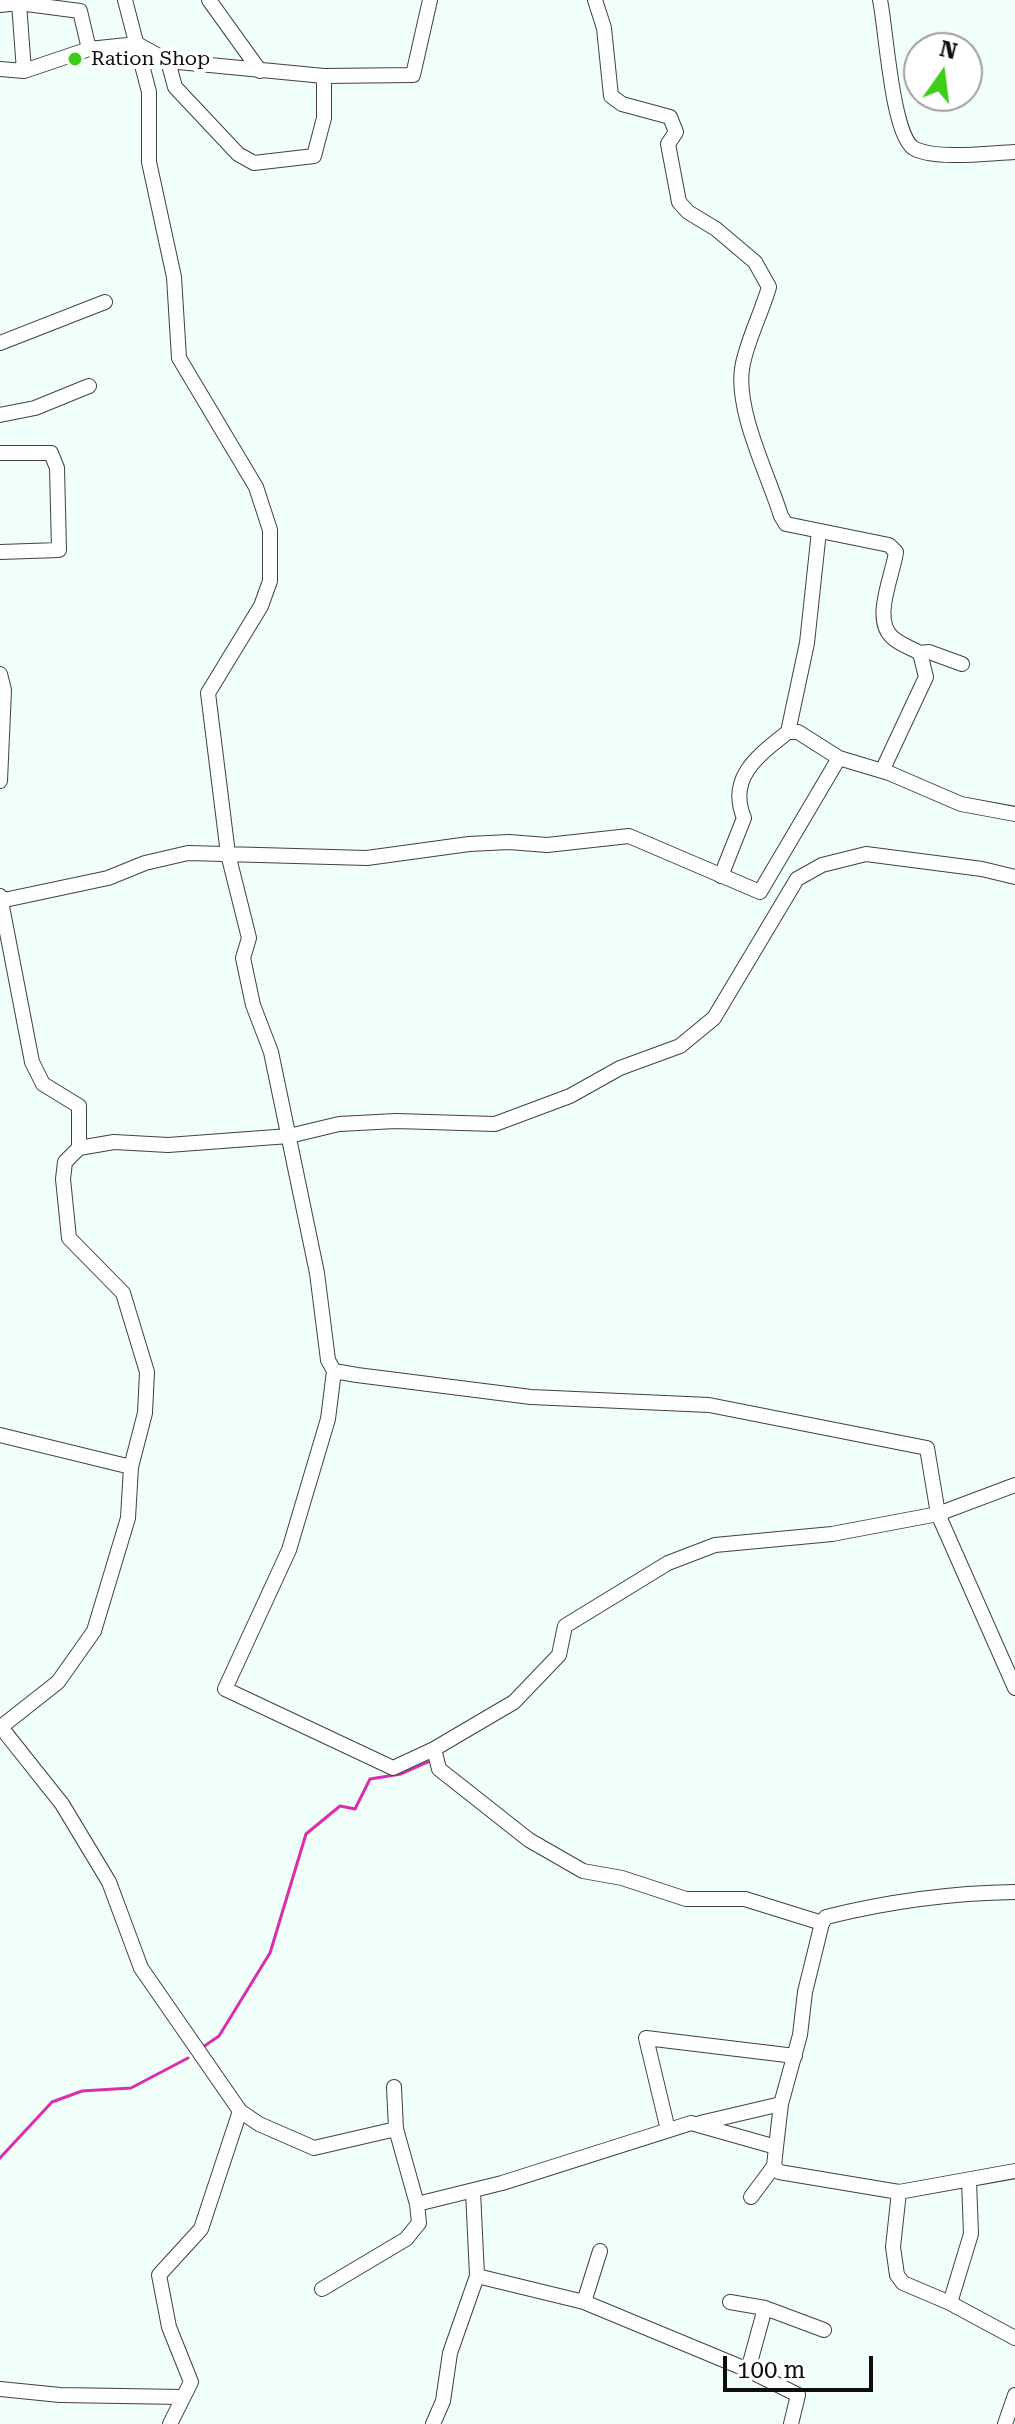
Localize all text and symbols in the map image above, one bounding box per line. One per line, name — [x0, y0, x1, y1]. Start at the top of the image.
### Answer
north arrow — [903, 32, 983, 112]
text: N — [937, 36, 960, 64]
place label: Ration Shop — [91, 47, 210, 71]
marker: Ration Shop — [66, 50, 84, 68]
scale bar — [727, 2340, 877, 2390]
text: 100 m — [737, 2356, 805, 2384]

